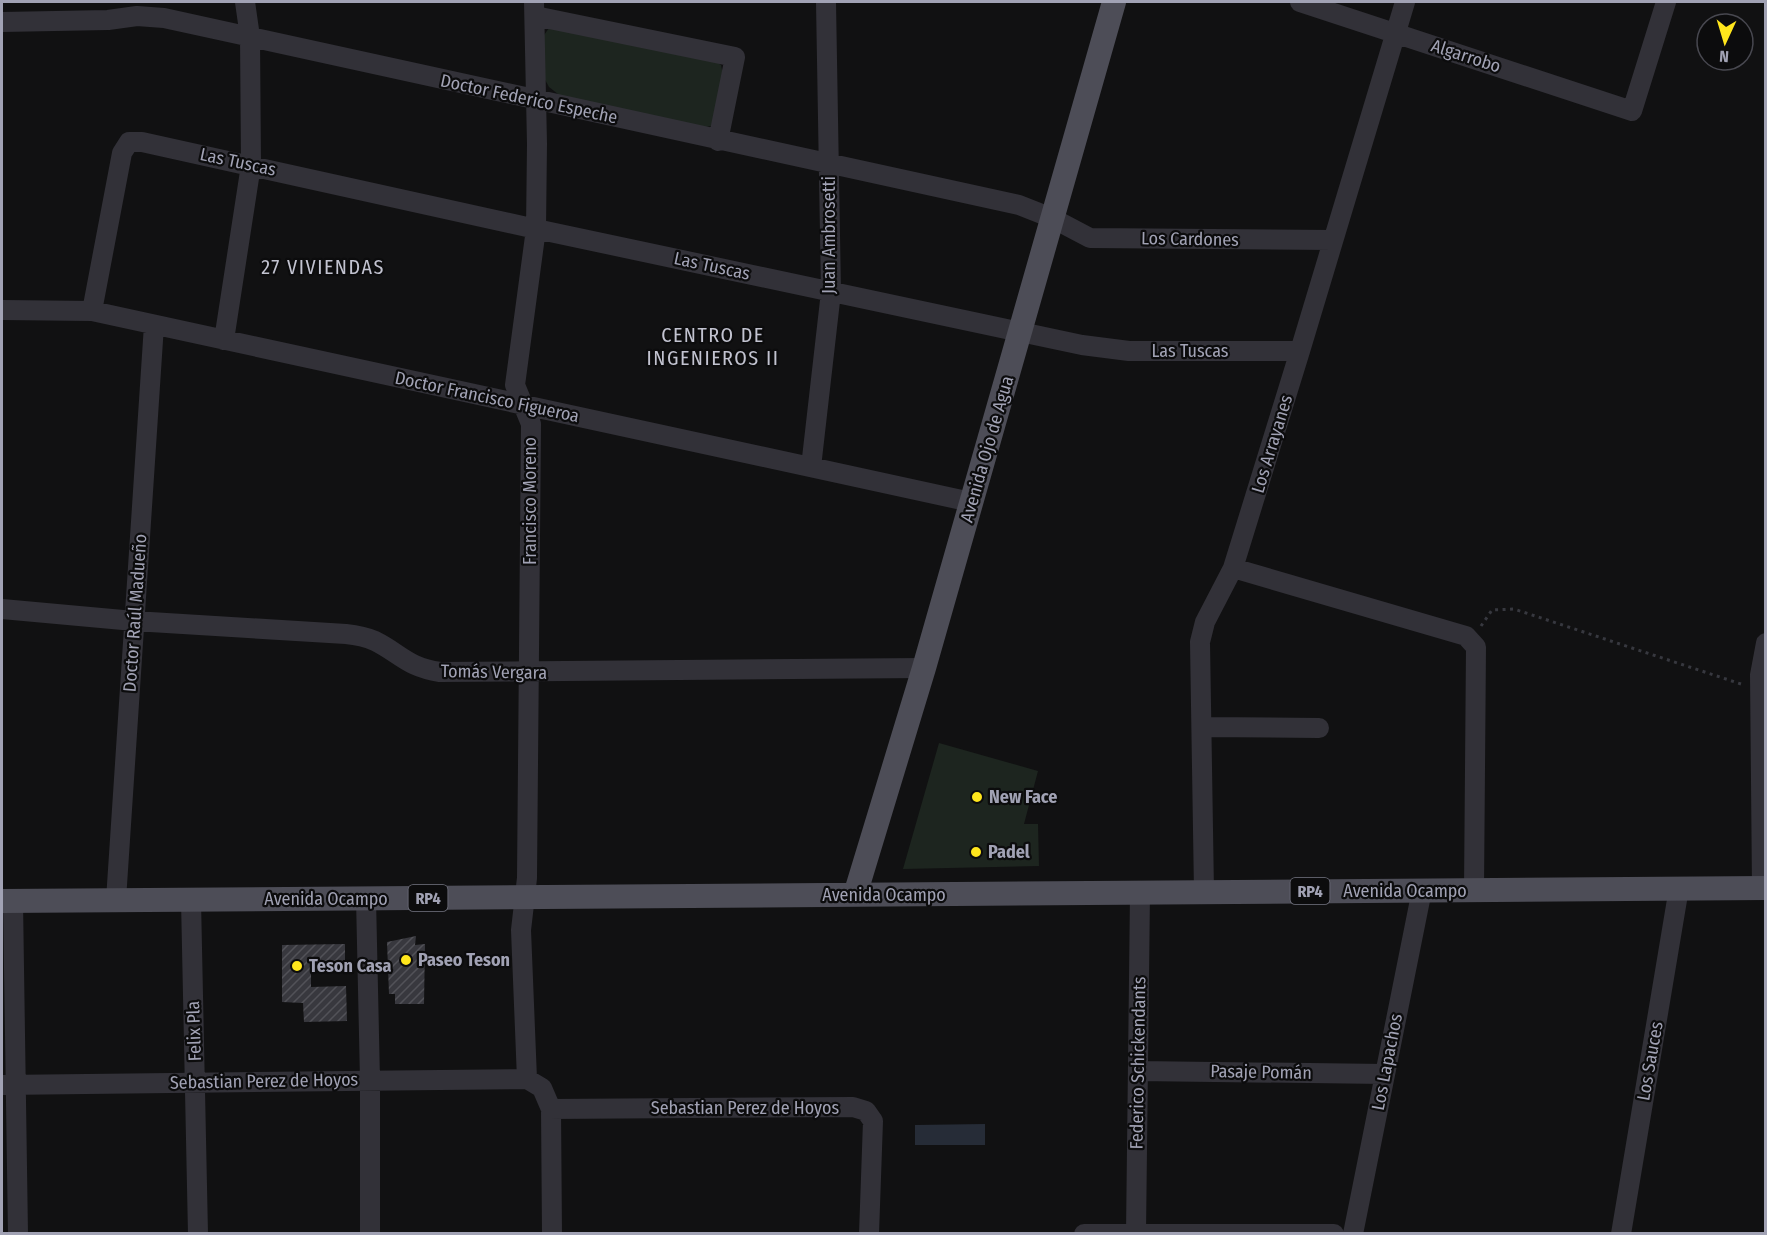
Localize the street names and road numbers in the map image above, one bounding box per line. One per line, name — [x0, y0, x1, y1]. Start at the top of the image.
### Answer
street label: Algarrobo — [1428, 34, 1504, 78]
street label: Doctor Federico Espeche — [438, 69, 620, 129]
street label: Las Tuscas — [198, 143, 278, 181]
street label: Juan Ambrosetti — [818, 176, 840, 294]
street label: Los Cardones — [1141, 227, 1239, 251]
street label: Las Tuscas — [672, 247, 752, 285]
street label: Las Tuscas — [1151, 340, 1229, 362]
street label: Doctor Francisco Figueroa — [393, 367, 581, 427]
street label: Avenida Ojo de Agua — [956, 373, 1018, 525]
street label: Los Arrayanes — [1247, 392, 1297, 496]
street label: Francisco Moreno — [519, 437, 541, 565]
street label: Doctor Raúl Madueño — [118, 533, 152, 693]
street label: Tomás Vergara — [441, 660, 548, 684]
road number: RP4 — [1290, 878, 1330, 904]
street label: Avenida Ocampo — [1343, 880, 1467, 902]
street label: Avenida Ocampo — [822, 884, 946, 906]
road number: RP4 — [408, 885, 448, 911]
street label: Avenida Ocampo — [264, 888, 388, 910]
street label: Federico Schickendants — [1125, 976, 1151, 1150]
street label: Felix Pla — [182, 1000, 206, 1061]
street label: Los Lapachos — [1367, 1011, 1407, 1112]
street label: Los Sauces — [1632, 1019, 1668, 1102]
street label: Pasaje Pomán — [1210, 1060, 1312, 1084]
street label: Sebastian Perez de Hoyos — [170, 1068, 359, 1094]
street label: Sebastian Perez de Hoyos — [651, 1097, 840, 1119]

